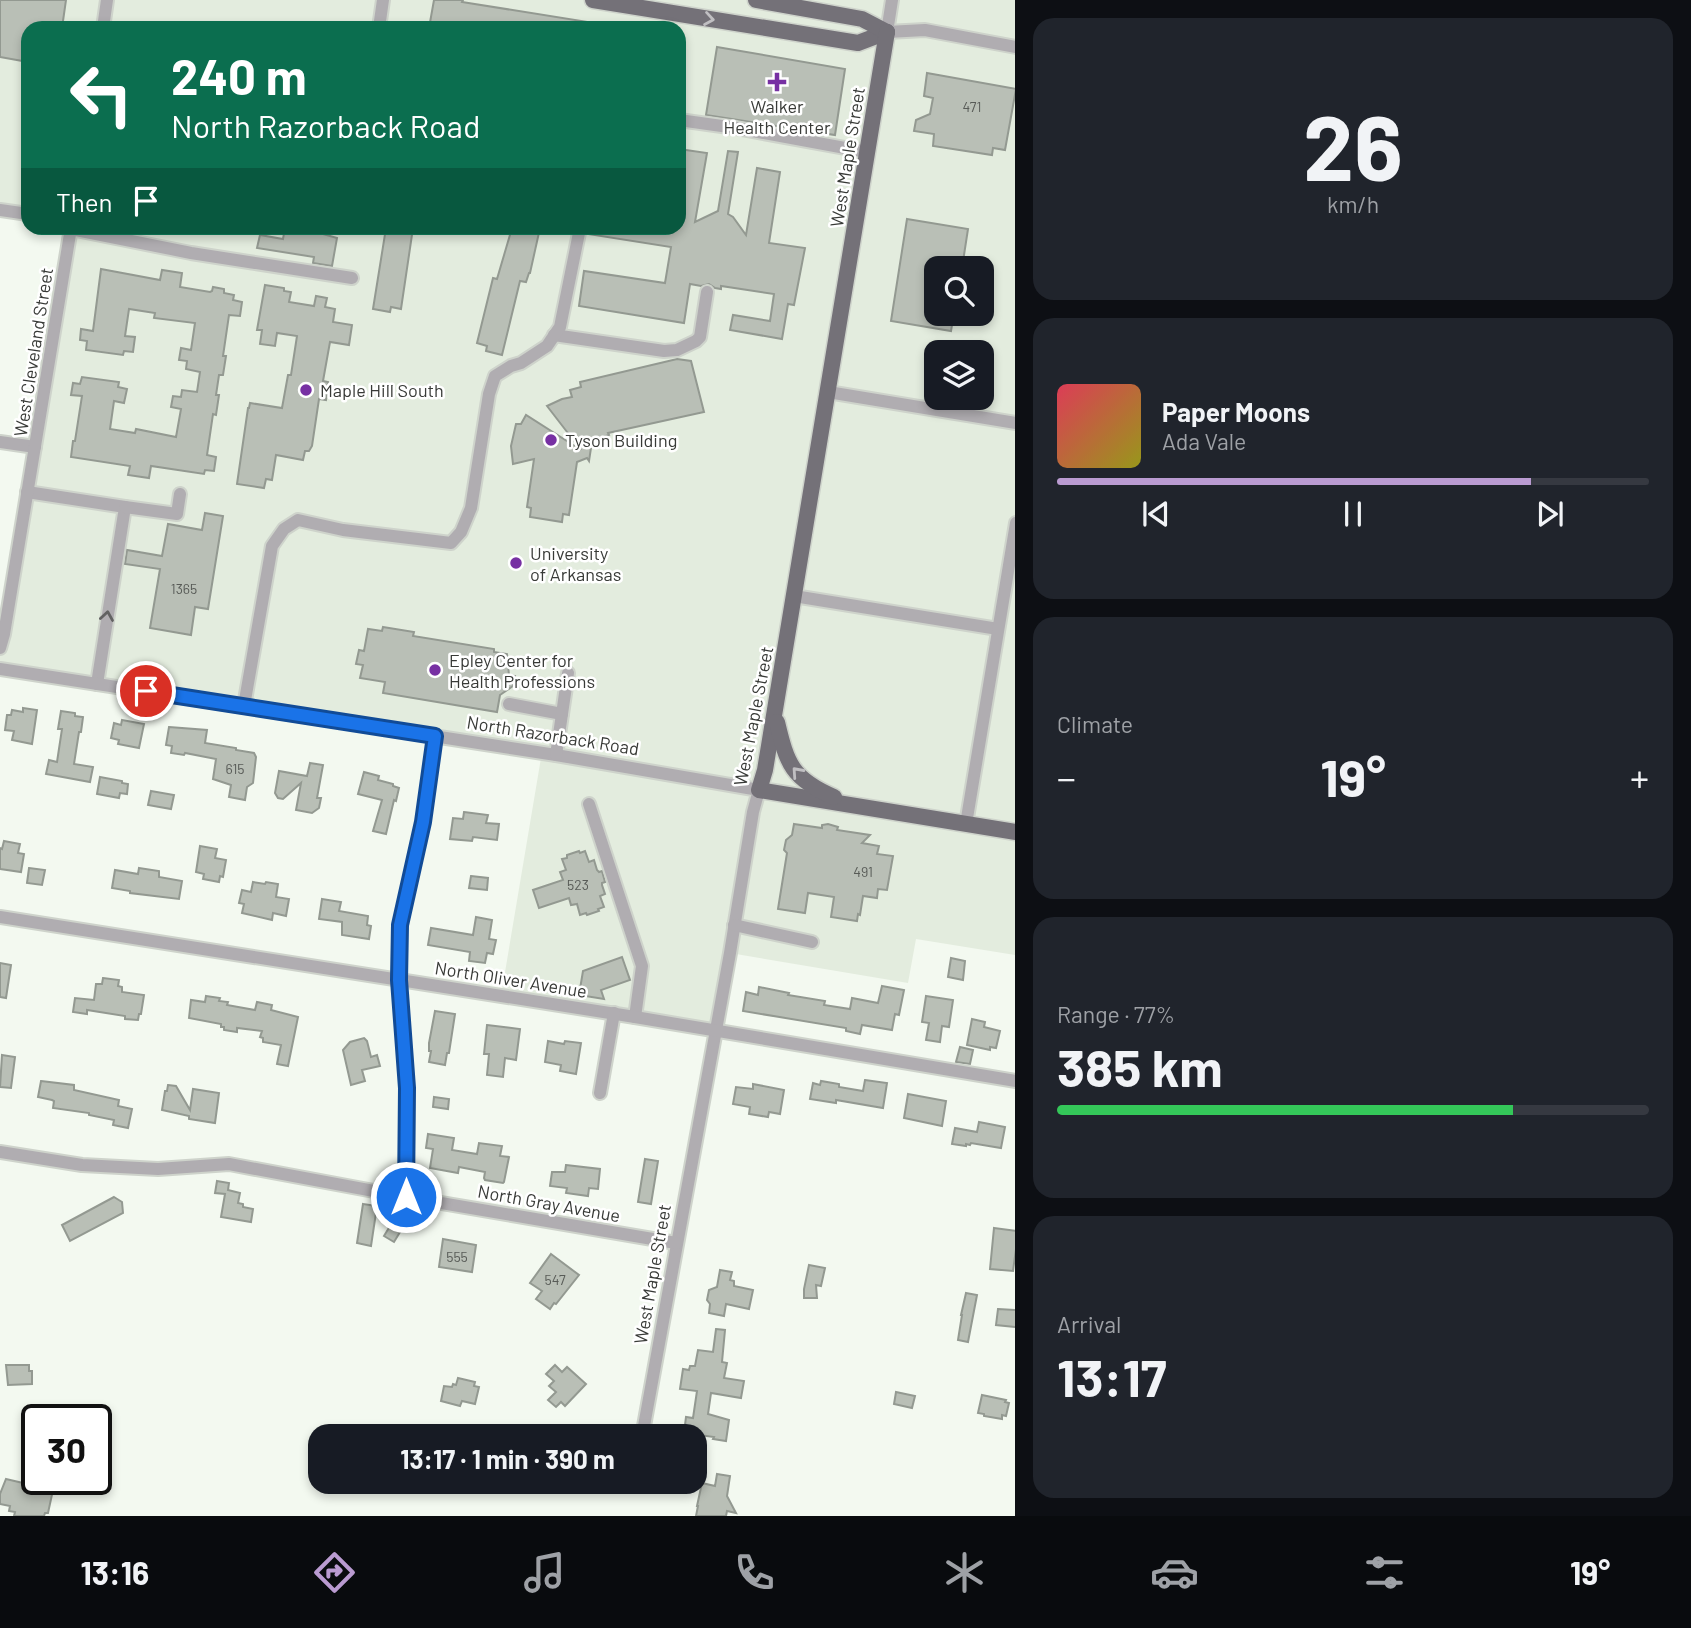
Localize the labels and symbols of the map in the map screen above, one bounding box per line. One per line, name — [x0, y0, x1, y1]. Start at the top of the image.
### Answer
one-way arrow — [703, 11, 715, 26]
marker: Walker Health Center — [767, 72, 787, 92]
street label: West Maple Street — [825, 85, 869, 229]
place label: Walker Health Center — [723, 95, 831, 138]
house number: 471 — [963, 98, 981, 115]
street label: West Cleveland Street — [9, 266, 57, 438]
place label: Maple Hill South — [320, 379, 444, 401]
marker: Maple Hill South — [298, 382, 314, 398]
place label: Tyson Building — [565, 429, 677, 451]
marker: Tyson Building — [543, 432, 559, 448]
place label: University of Arkansas — [530, 542, 621, 585]
marker: University of Arkansas — [508, 555, 524, 571]
house number: 1365 — [171, 580, 197, 597]
one-way arrow — [99, 610, 114, 622]
street label: West Maple Street — [729, 644, 777, 788]
place label: Epley Center for Health Professions — [449, 649, 595, 692]
pin — [116, 661, 176, 721]
marker: Epley Center for Health Professions — [427, 662, 443, 678]
street label: North Razorback Road — [465, 711, 641, 759]
house number: 615 — [225, 760, 245, 777]
one-way arrow — [793, 767, 805, 780]
house number: 491 — [853, 863, 873, 880]
house number: 523 — [567, 876, 589, 893]
street label: North Oliver Avenue — [433, 956, 589, 1002]
position arrow — [369, 1160, 443, 1234]
street label: North Gray Avenue — [476, 1180, 622, 1226]
street label: West Maple Street — [629, 1202, 675, 1346]
house number: 555 — [446, 1248, 468, 1265]
house number: 547 — [544, 1271, 566, 1288]
speed limit sign: 30 — [21, 1404, 112, 1495]

